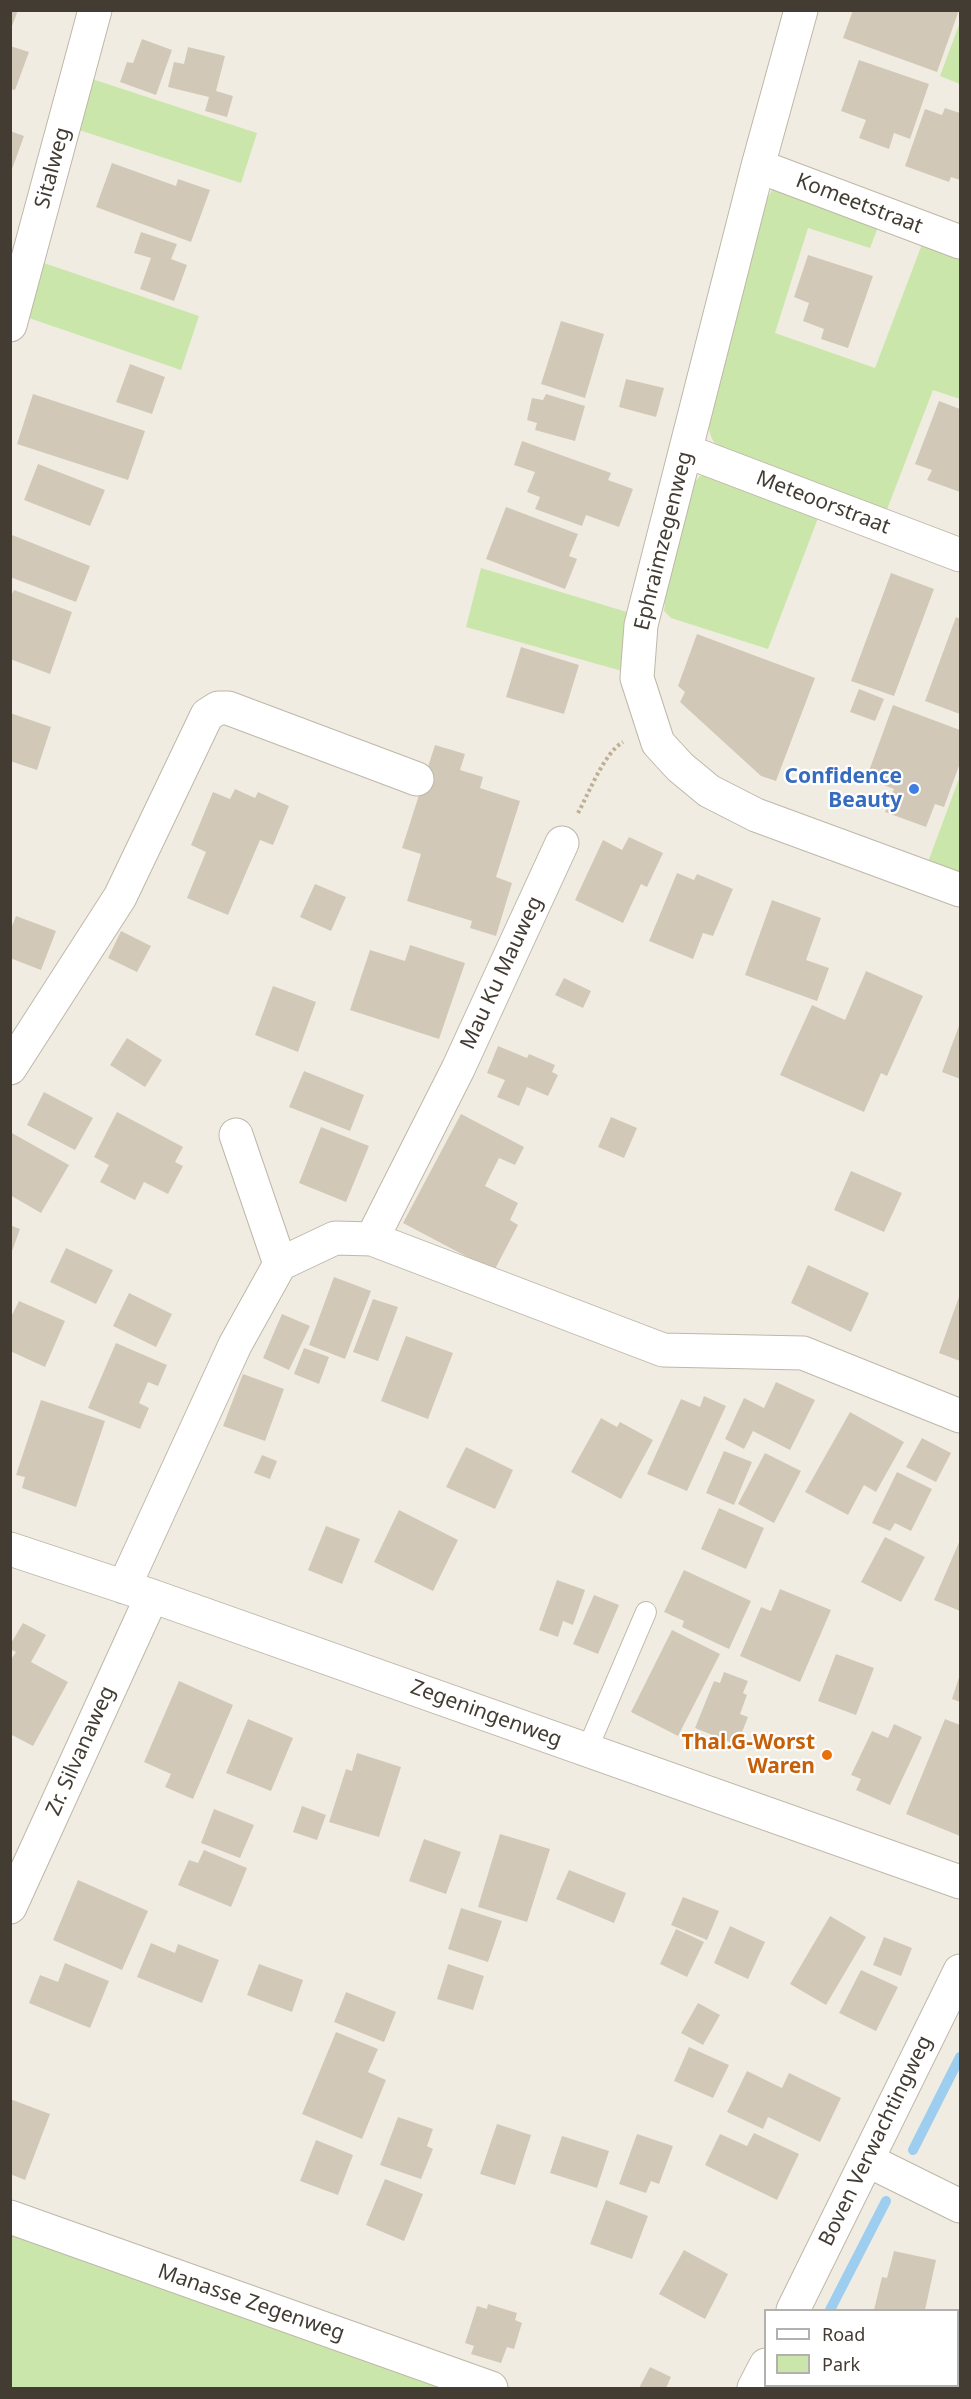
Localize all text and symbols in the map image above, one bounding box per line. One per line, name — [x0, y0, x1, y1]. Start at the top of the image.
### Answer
street label: Sitalweg — [30, 125, 76, 211]
street label: Komeetstraat — [792, 168, 926, 240]
street label: Ephraimzegenweg — [630, 449, 698, 633]
street label: Meteoorstraat — [752, 466, 894, 540]
place label: Confidence Beauty — [785, 764, 902, 814]
marker: Confidence Beauty — [907, 782, 921, 796]
street label: Mau Ku Mauweg — [456, 893, 548, 1053]
street label: Zegeningenweg — [407, 1675, 565, 1753]
street label: Zr. Silvanaweg — [41, 1682, 121, 1820]
place label: Thal.G-Worst Waren — [682, 1730, 815, 1780]
marker: Thal.G-Worst Waren — [820, 1748, 834, 1762]
street label: Boven Verwachtingweg — [814, 2032, 938, 2250]
street label: Manasse Zegenweg — [154, 2259, 348, 2347]
legend — [764, 2309, 959, 2387]
text: Road — [822, 2322, 865, 2346]
text: Park — [822, 2352, 860, 2376]

